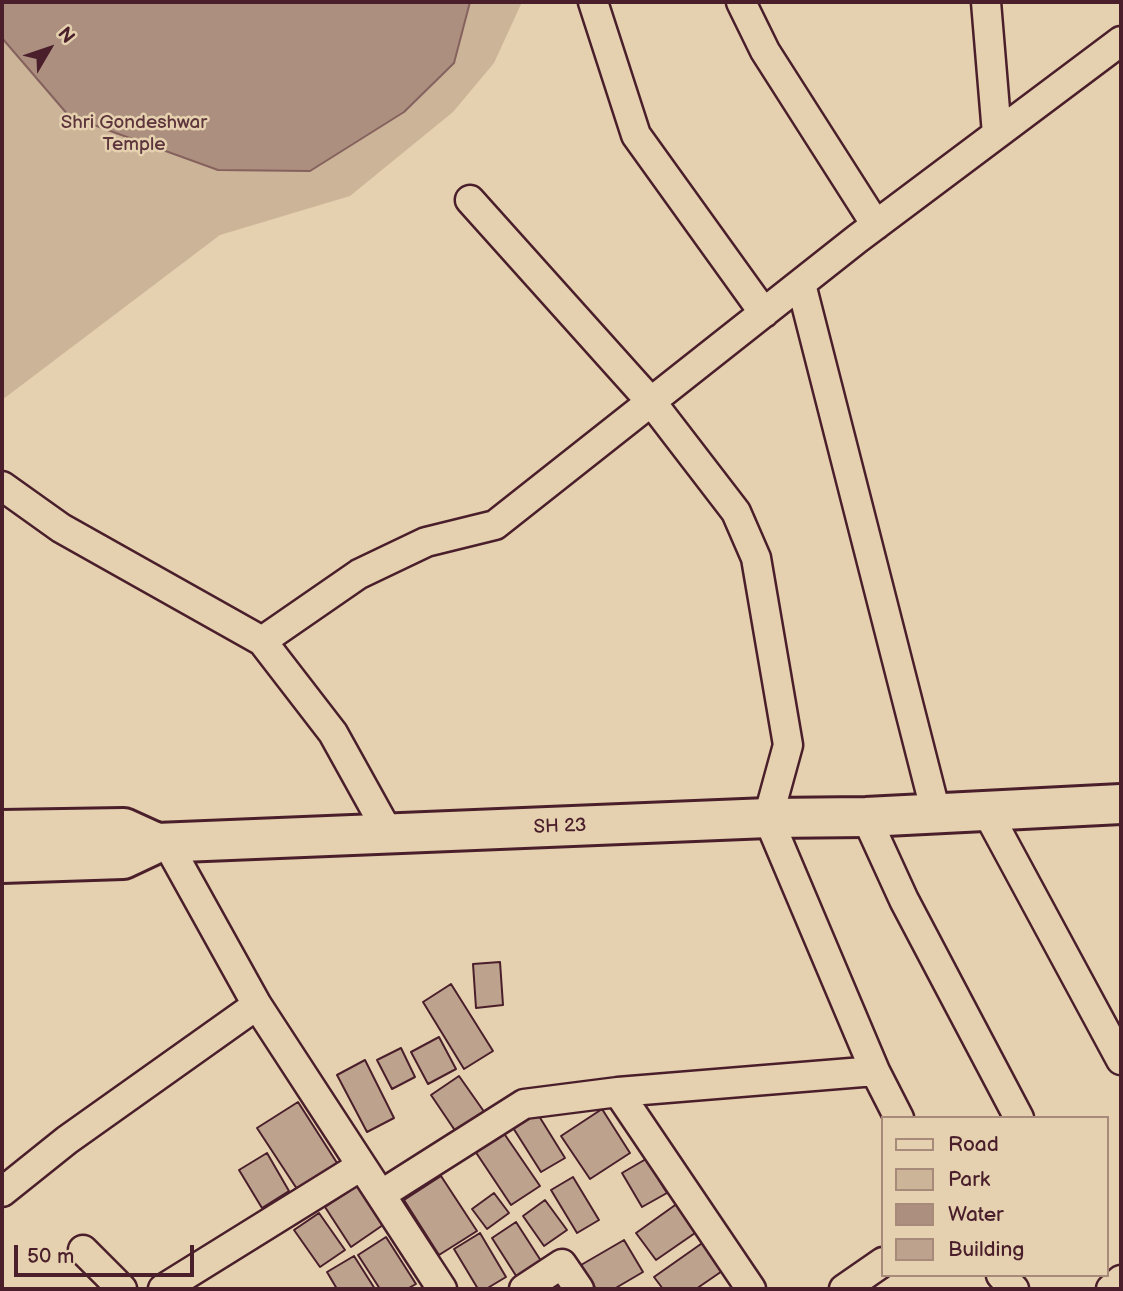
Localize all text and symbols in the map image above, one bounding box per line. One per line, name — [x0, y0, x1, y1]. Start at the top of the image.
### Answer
north arrow — [14, 14, 84, 84]
text: N — [52, 23, 79, 48]
park label: Shri Gondeshwar Temple — [61, 112, 207, 156]
street label: SH 23 — [533, 815, 587, 839]
legend — [881, 1116, 1109, 1277]
text: Road — [948, 1132, 999, 1157]
text: Park — [948, 1167, 990, 1192]
text: Water — [948, 1202, 1004, 1227]
scale bar — [18, 1232, 198, 1276]
text: Building — [948, 1237, 1024, 1262]
text: 50 m — [27, 1244, 74, 1269]

